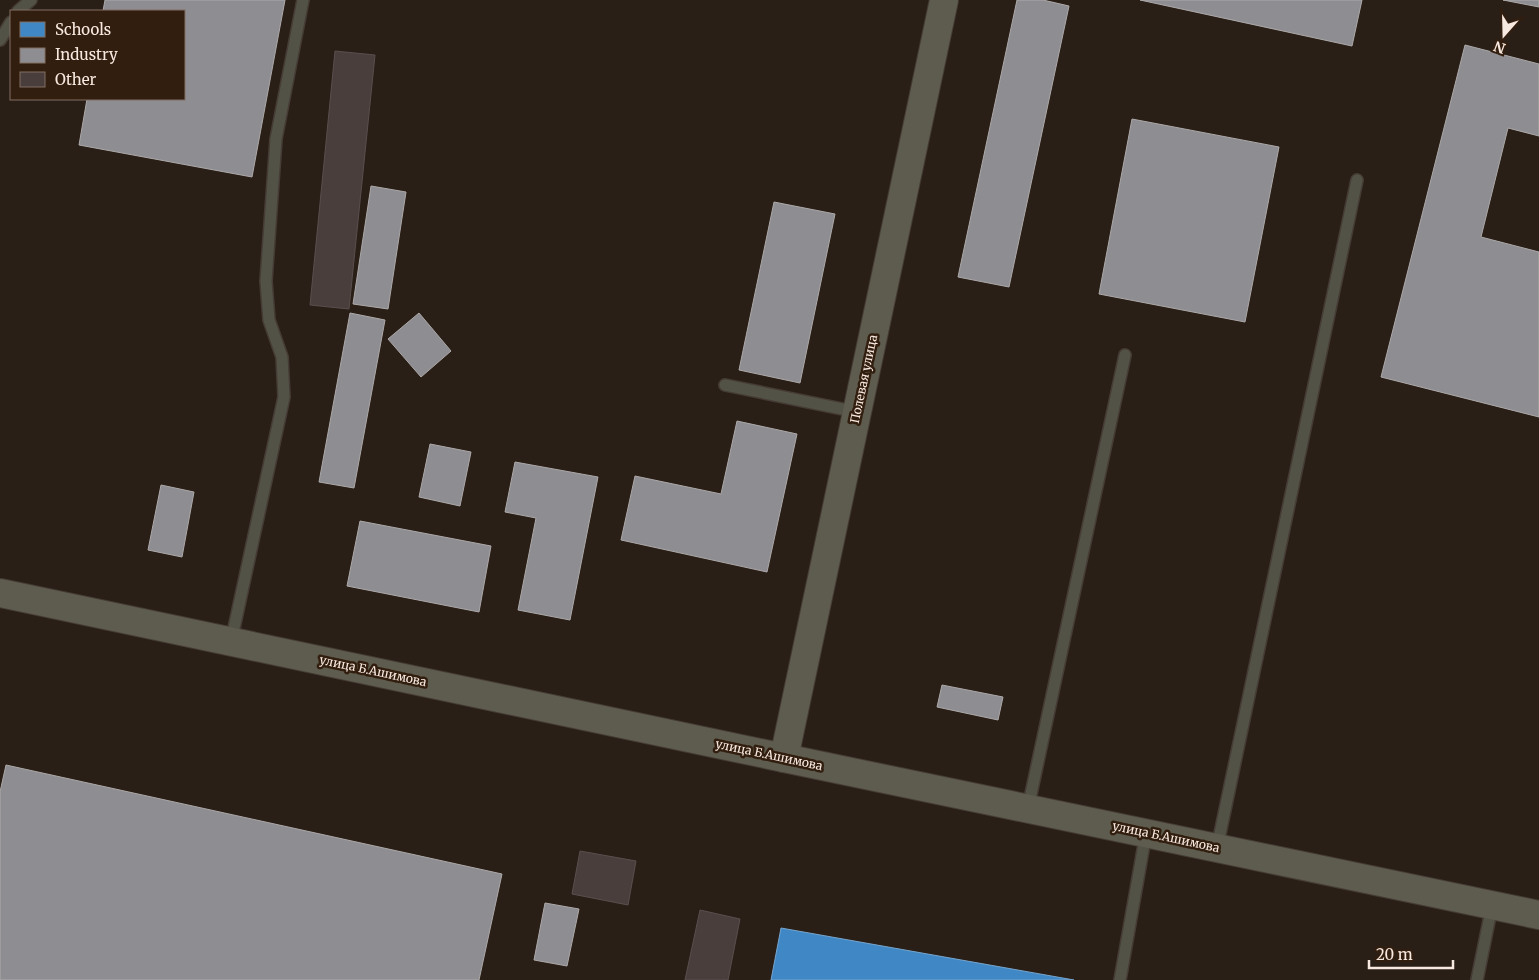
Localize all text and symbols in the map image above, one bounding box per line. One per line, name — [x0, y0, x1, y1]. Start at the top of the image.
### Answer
legend — [10, 10, 185, 100]
north arrow — [1479, 10, 1529, 60]
text: Schools — [55, 20, 111, 39]
text: N — [1491, 37, 1508, 58]
text: Industry — [55, 45, 118, 64]
text: Other — [55, 70, 97, 89]
street label: Полевая улица — [847, 333, 880, 425]
street label: улица Б.Ашимова — [318, 652, 429, 689]
street label: улица Б.Ашимова — [714, 736, 825, 773]
street label: улица Б.Ашимова — [1111, 818, 1222, 855]
scale bar — [1369, 938, 1453, 970]
text: 20 m — [1376, 945, 1413, 964]

